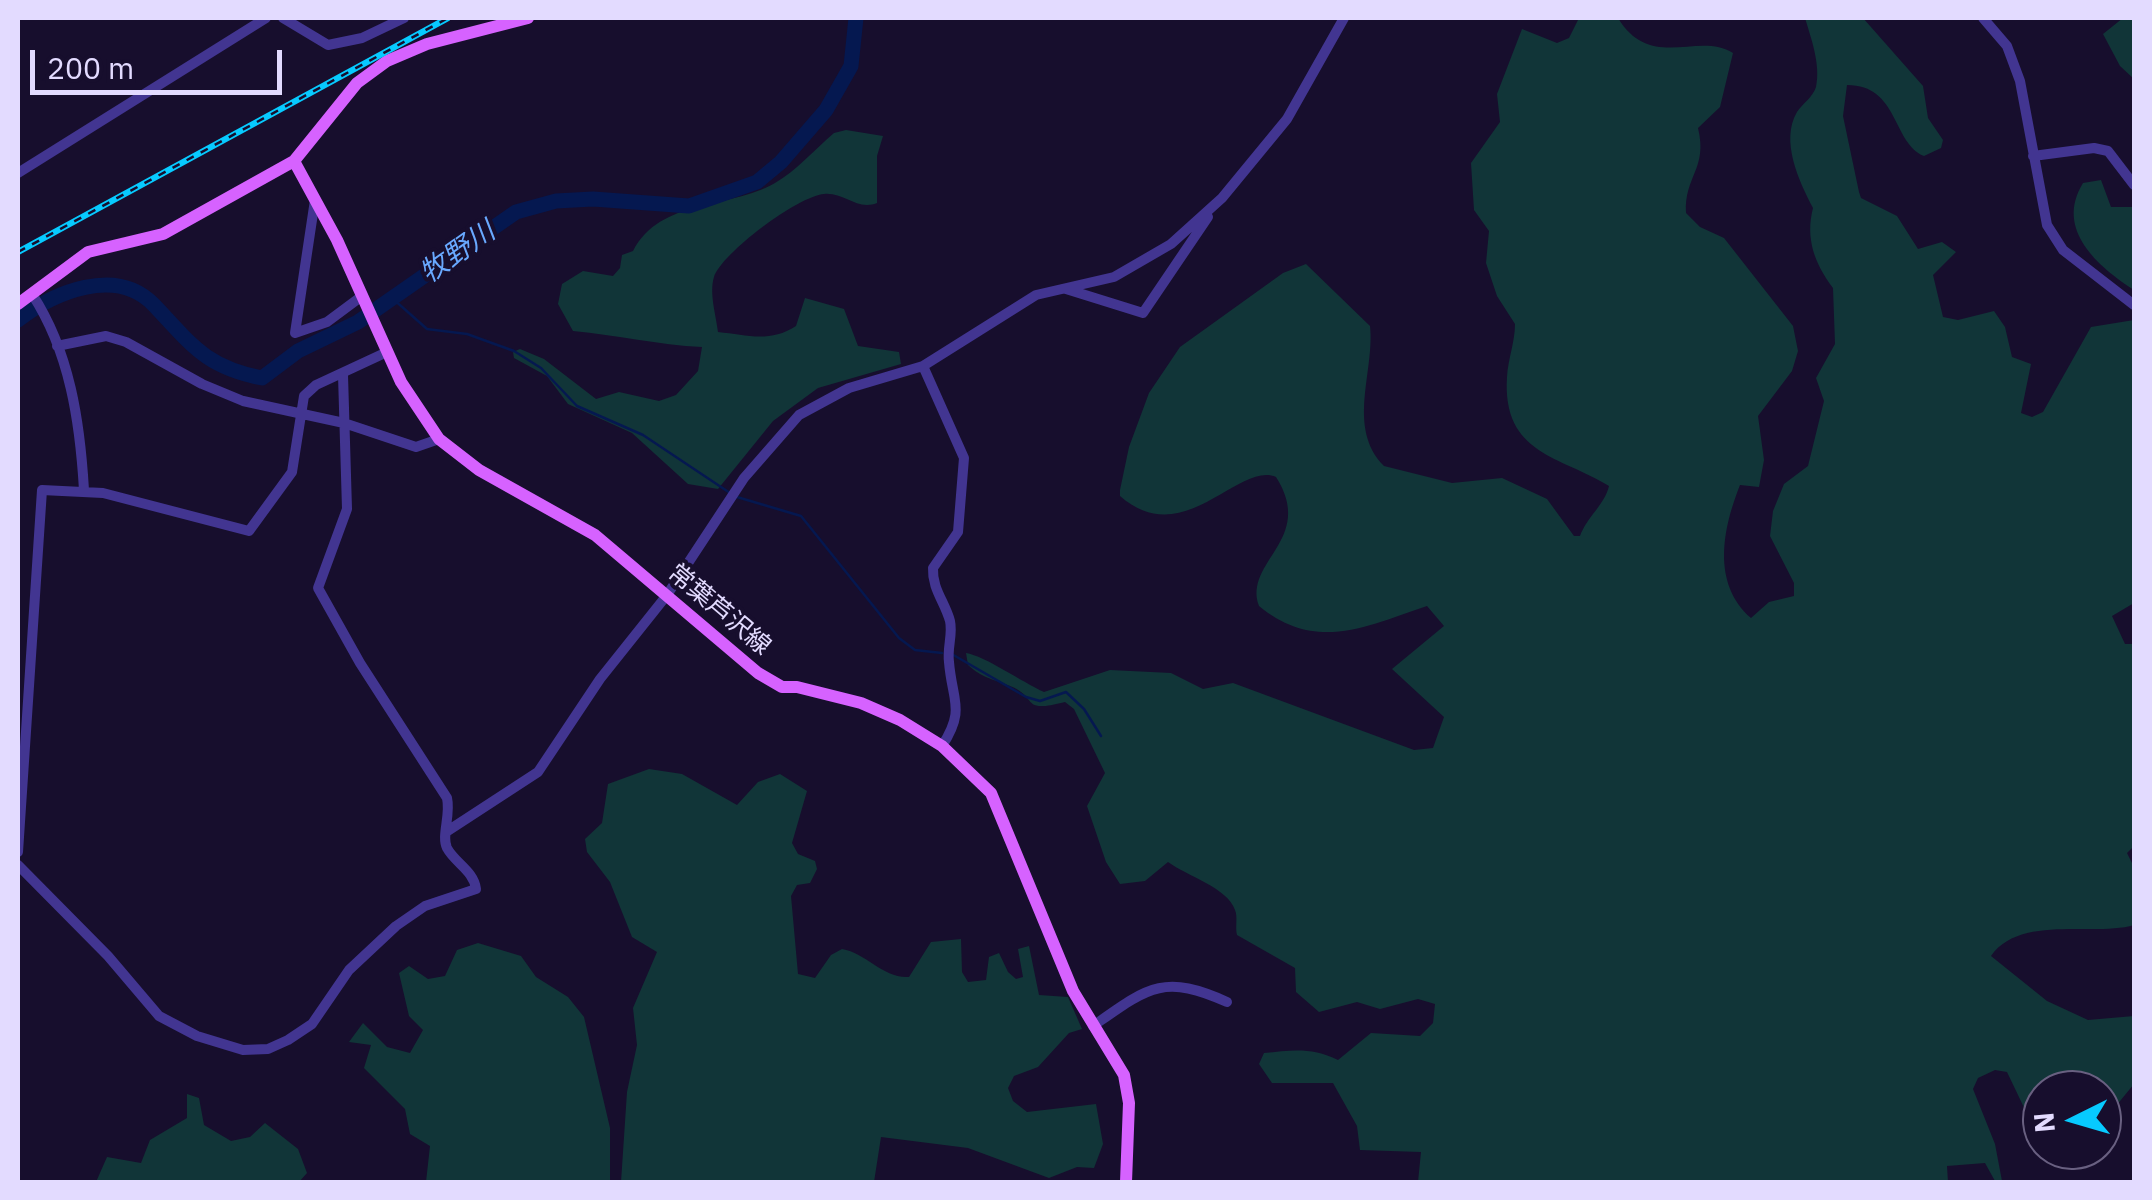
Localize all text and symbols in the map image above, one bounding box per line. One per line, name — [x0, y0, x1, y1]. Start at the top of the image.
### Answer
scale bar — [35, 30, 288, 92]
text: 200 m — [47, 48, 134, 87]
water label: 牧野川 — [414, 215, 502, 291]
street label: 常葉芦沢線 — [661, 558, 777, 662]
north arrow — [2022, 1070, 2122, 1170]
text: N — [2024, 1111, 2063, 1134]

